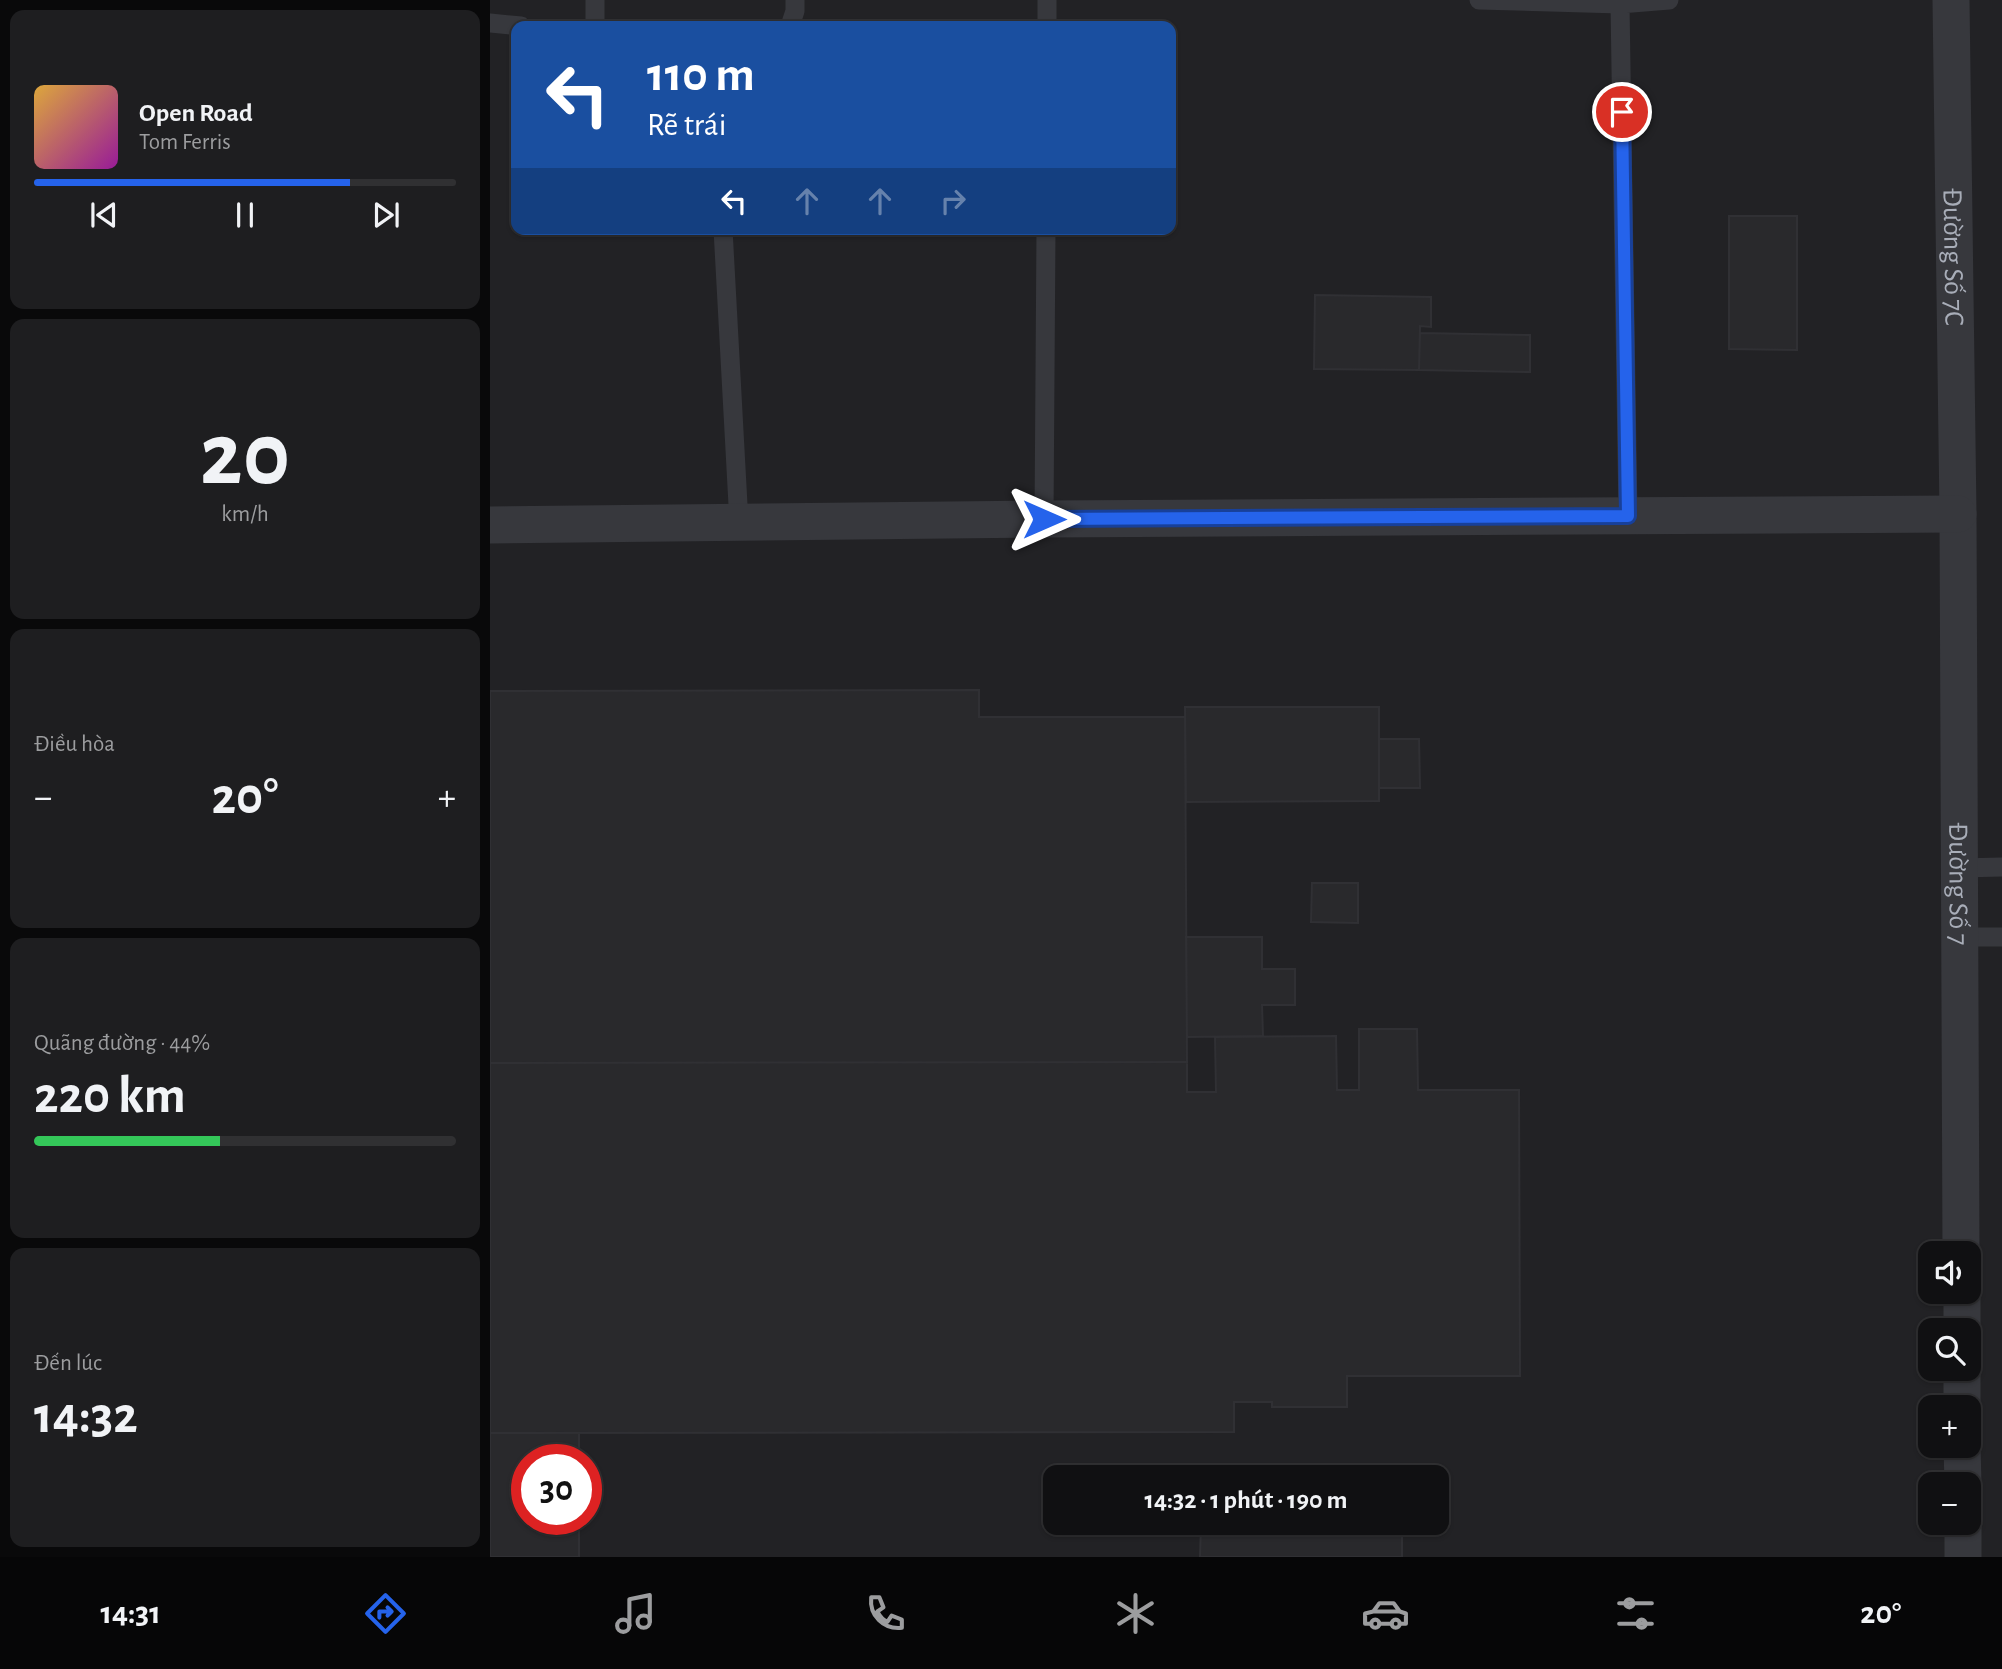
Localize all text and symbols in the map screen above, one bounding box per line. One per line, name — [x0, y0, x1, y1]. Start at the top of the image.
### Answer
icon: left — [532, 49, 623, 140]
text: 110 m — [647, 51, 755, 100]
pin — [1592, 82, 1652, 142]
icon: arrive — [1603, 93, 1641, 131]
text: Open Road — [139, 100, 253, 126]
text: Rẽ trái — [647, 109, 726, 141]
text: Tom Ferris — [139, 131, 231, 154]
icon: left — [715, 182, 753, 220]
icon: ahead — [788, 182, 826, 220]
icon: ahead — [861, 182, 899, 220]
icon: right — [934, 182, 972, 220]
street label: Đường Số 7C — [1938, 188, 1967, 326]
icon: previous — [85, 196, 123, 234]
icon: pause — [226, 196, 264, 234]
icon: next — [367, 196, 405, 234]
text: 20 — [200, 410, 290, 501]
position arrow — [1007, 482, 1081, 556]
text: km/h — [221, 503, 269, 526]
text: Điều hòa — [34, 733, 115, 756]
text: 20° — [212, 771, 278, 823]
text: − — [34, 779, 52, 817]
text: + — [438, 779, 456, 817]
street label: Đường Số 7 — [1943, 822, 1972, 945]
text: Quãng đường · 44% — [34, 1032, 210, 1055]
text: 220 km — [34, 1070, 186, 1122]
map controls — [1918, 1241, 1981, 1535]
button: sound — [1918, 1241, 1981, 1304]
button: search — [1918, 1318, 1981, 1381]
text: Đến lúc — [34, 1352, 102, 1375]
text: 14:32 — [34, 1390, 138, 1442]
button: + — [1918, 1395, 1981, 1458]
speed limit sign: 30 — [511, 1444, 602, 1535]
button: − — [1918, 1472, 1981, 1535]
text: 14:32 · 1 phút · 190 m — [1145, 1487, 1347, 1513]
icon: directions — [361, 1589, 410, 1638]
icon: music — [611, 1589, 660, 1638]
icon: phone — [861, 1589, 910, 1638]
icon: climate — [1111, 1589, 1160, 1638]
icon: car — [1361, 1589, 1410, 1638]
icon: filters — [1611, 1589, 1660, 1638]
text: 14:31 — [100, 1597, 161, 1629]
text: 20° — [1860, 1597, 1901, 1629]

